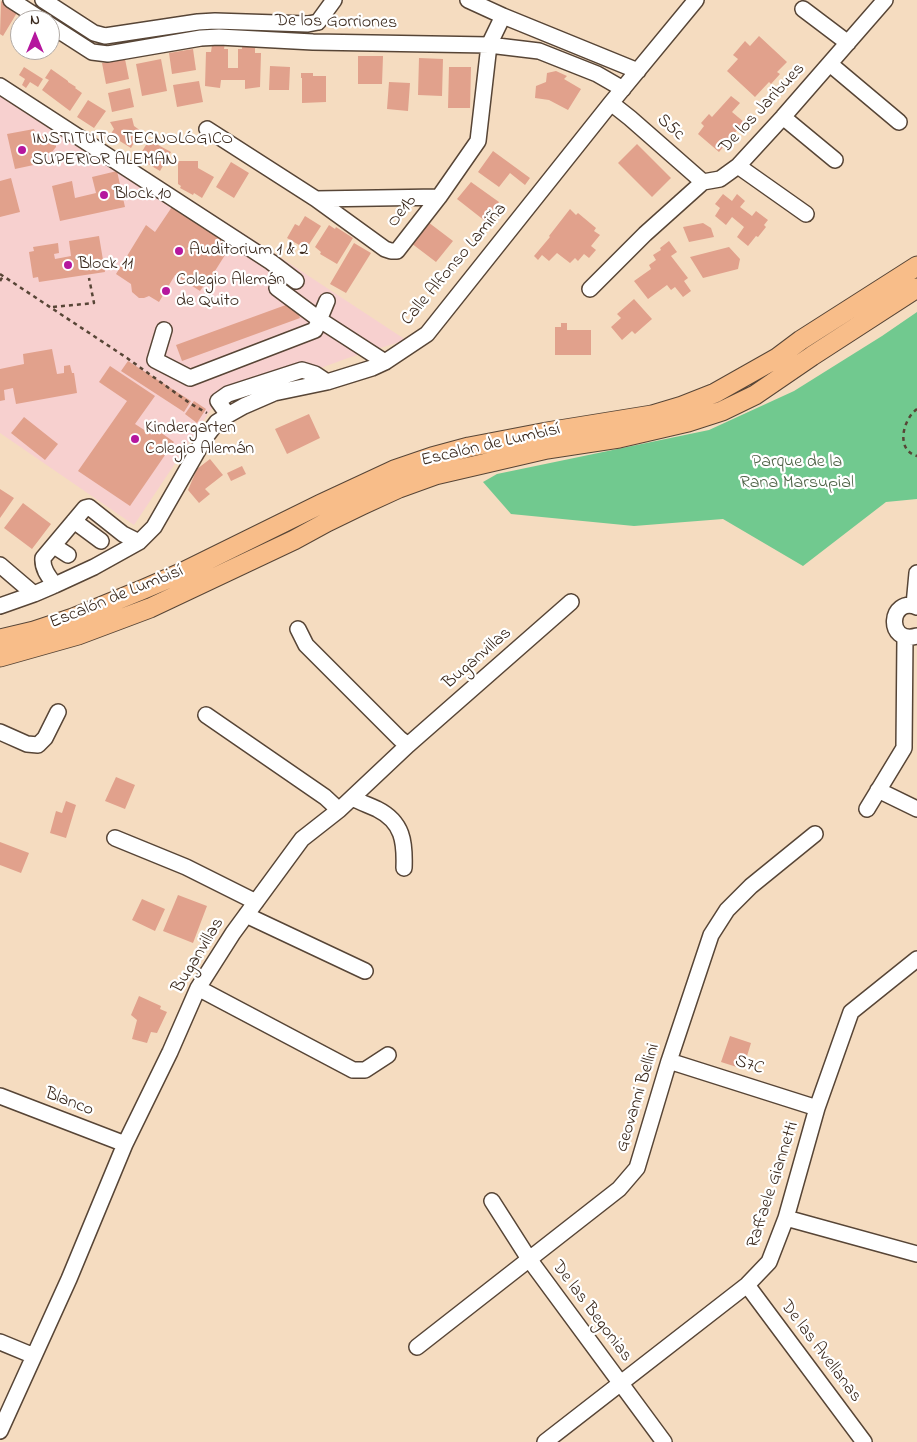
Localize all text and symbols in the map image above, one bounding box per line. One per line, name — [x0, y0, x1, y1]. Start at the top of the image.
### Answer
north arrow — [10, 10, 60, 60]
text: N — [30, 10, 40, 31]
street label: De los Gorriones — [275, 11, 397, 35]
street label: De los Jaribues — [716, 59, 810, 159]
street label: S5c — [652, 110, 688, 146]
place label: INSTITUTO TECNOLÓGICO SUPERIOR ALEMAN — [32, 129, 233, 172]
marker: INSTITUTO TECNOLÓGICO SUPERIOR ALEMAN — [16, 144, 28, 156]
place label: Block 10 — [114, 184, 171, 206]
marker: Block 10 — [98, 189, 110, 201]
street label: Oe1b — [384, 192, 422, 232]
street label: Calle Alfonso Lamiña — [398, 199, 512, 331]
place label: Auditorium 1 & 2 — [189, 240, 309, 262]
marker: Auditorium 1 & 2 — [173, 245, 185, 257]
place label: Block 11 — [78, 254, 133, 276]
marker: Block 11 — [62, 259, 74, 271]
place label: Colegio Alemán de Quito — [176, 270, 285, 312]
marker: Colegio Alemán de Quito — [160, 285, 172, 297]
place label: Kindergarten Colegio Alemán — [145, 418, 254, 460]
street label: Escalón de Lumbisí — [419, 419, 563, 473]
marker: Kindergarten Colegio Alemán — [129, 433, 141, 445]
park label: Parque de la Rana Marsupial — [740, 452, 854, 494]
street label: Escalón de Lumbisí — [47, 561, 187, 635]
street label: Buganvillas — [439, 623, 517, 695]
street label: Buganvillas — [168, 914, 230, 998]
street label: Geovanni Bellini — [612, 1041, 666, 1155]
street label: S7C — [732, 1051, 766, 1081]
street label: Blanco — [42, 1084, 96, 1122]
street label: Raffaele Giannetti — [743, 1119, 805, 1251]
street label: De las Begonias — [546, 1257, 636, 1367]
street label: De las Avellanas — [775, 1297, 865, 1407]

